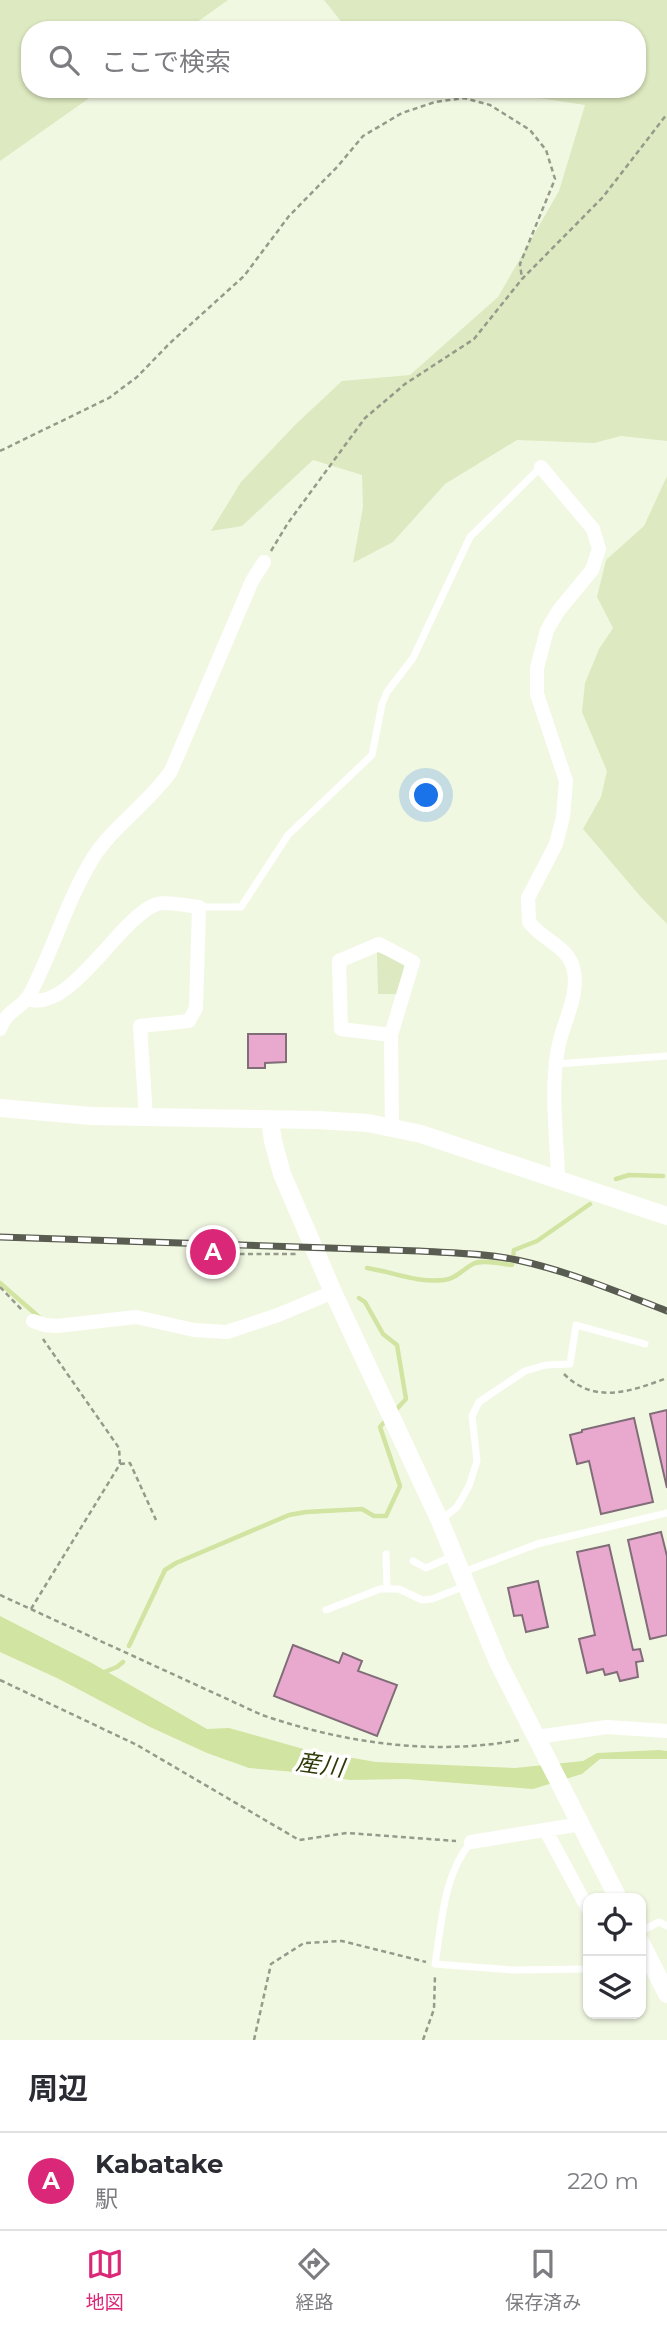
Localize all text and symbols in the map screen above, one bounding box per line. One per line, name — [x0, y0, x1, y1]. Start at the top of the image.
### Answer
search box — [21, 21, 646, 98]
icon: search — [45, 41, 83, 79]
text: ここで検索 — [101, 46, 231, 78]
your location — [409, 778, 443, 812]
pin: A — [190, 1226, 236, 1278]
water label: 産川 — [294, 1747, 349, 1783]
map controls — [583, 1893, 646, 2019]
button: locate — [583, 1893, 646, 1956]
button: layers — [583, 1956, 646, 2019]
text: 周辺 — [28, 2070, 88, 2107]
text: Kabatake — [95, 2148, 223, 2180]
text: A — [42, 2167, 60, 2195]
text: 220 m — [567, 2167, 639, 2195]
text: 駅 — [95, 2185, 118, 2213]
tab: 地図 — [86, 2245, 124, 2314]
tab: 経路 — [295, 2245, 333, 2314]
tab: 保存済み — [505, 2245, 581, 2314]

